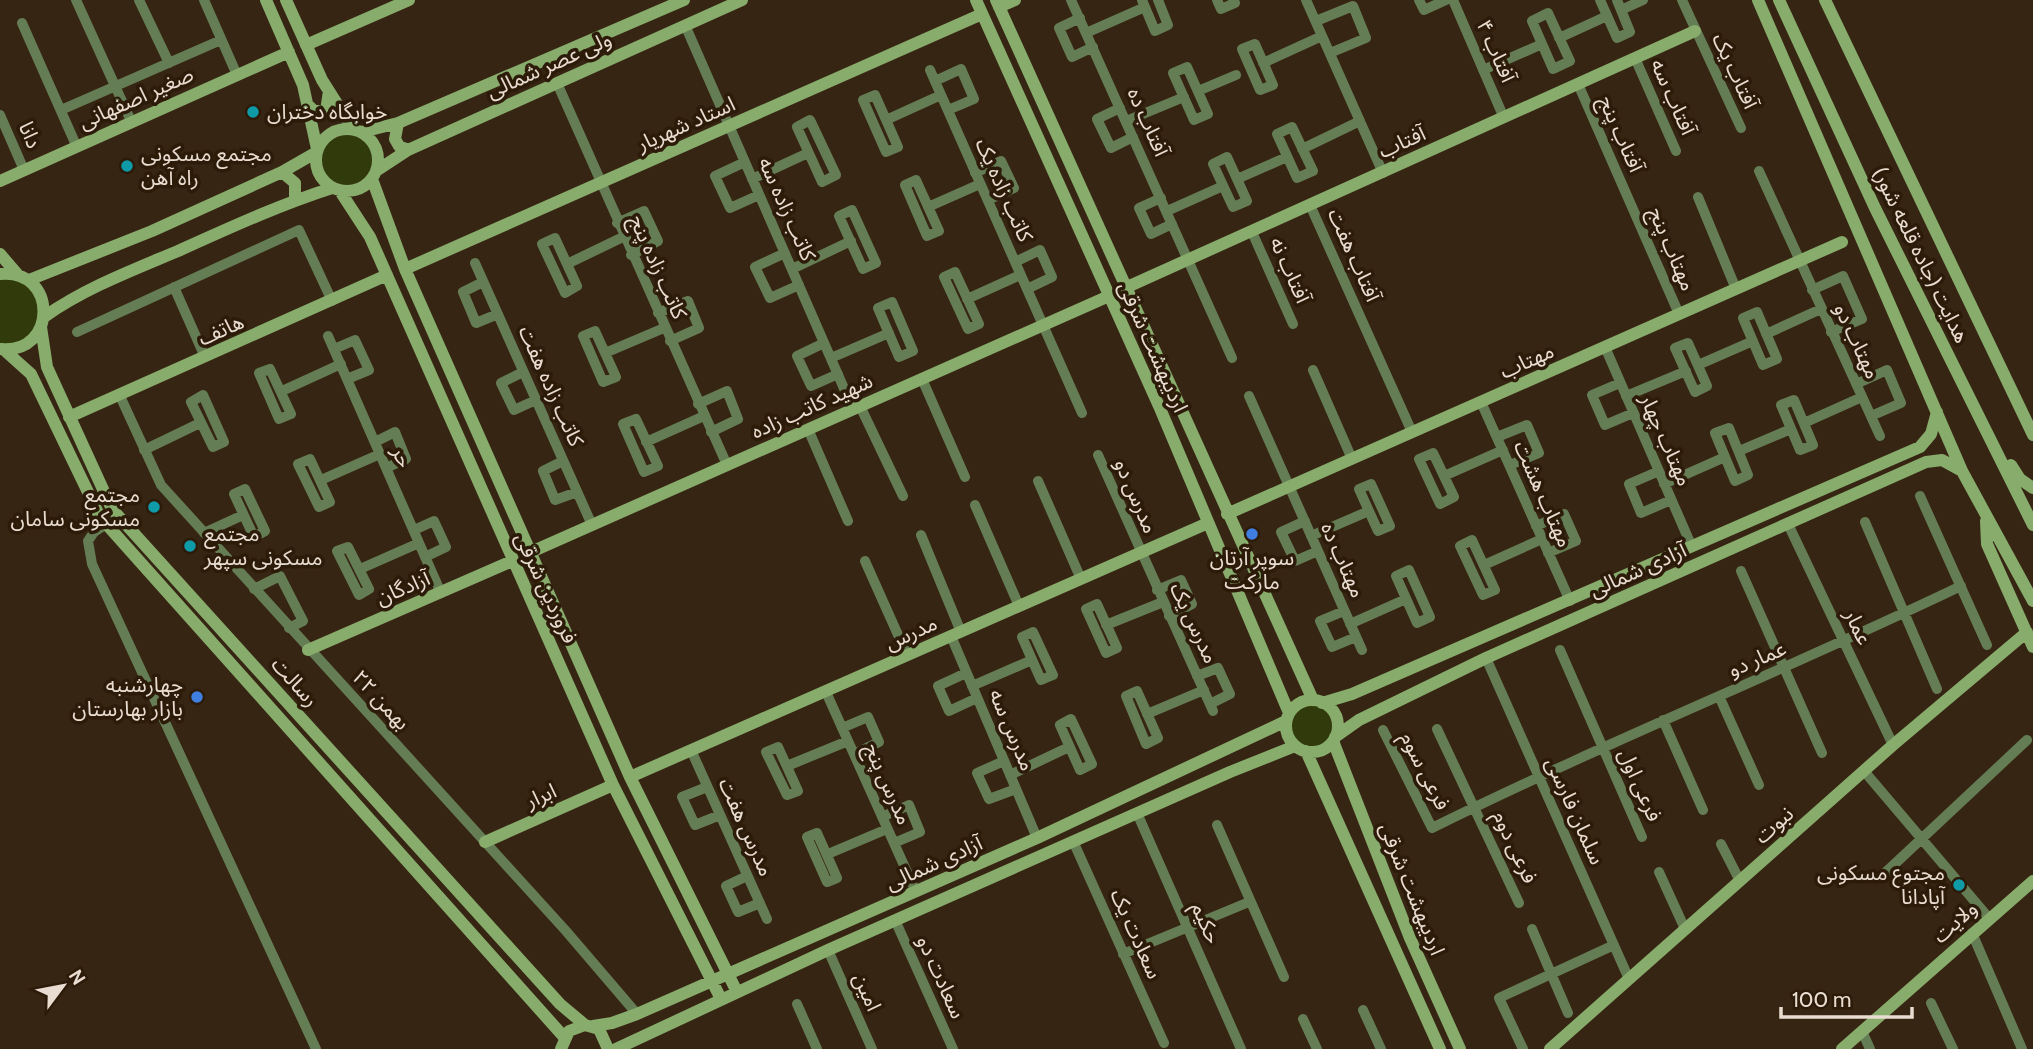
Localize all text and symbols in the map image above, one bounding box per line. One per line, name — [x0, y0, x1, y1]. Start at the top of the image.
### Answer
street label: آفتاب ۴ — [1472, 16, 1522, 87]
street label: ولی عصر شمالی — [482, 26, 615, 103]
street label: آفتاب یک — [1707, 29, 1764, 113]
street label: آفتاب سه — [1646, 55, 1702, 139]
street label: صغیر اصفهانی — [75, 61, 197, 134]
street label: آفتاب ده — [1122, 84, 1175, 161]
street label: استاد شهریار — [632, 91, 739, 157]
street label: آفتاب پنج — [1591, 92, 1650, 178]
place label: خوابگاه دختران — [267, 99, 387, 124]
marker: خوابگاه دختران — [245, 104, 261, 120]
street label: دانا — [14, 118, 47, 152]
street label: آفتاب — [1374, 120, 1430, 163]
street label: کاتب زاده یک — [970, 134, 1039, 246]
place label: مجتمع مسکونی راه آهن — [141, 141, 272, 190]
street label: کاتب زاده سه — [753, 153, 822, 265]
marker: مجتمع مسکونی راه آهن — [119, 158, 135, 174]
street label: هدایت (جاده قلعه شور) — [1868, 163, 1975, 347]
street label: مهتاب پنج — [1641, 203, 1701, 296]
street label: آفتاب هفت — [1323, 204, 1386, 306]
street label: کاتب زاده پنج — [622, 211, 693, 324]
street label: آفتاب نه — [1265, 233, 1316, 308]
street label: اردیبهشت شرقی — [1113, 277, 1194, 416]
street label: مهتاب دو — [1829, 299, 1886, 383]
street label: هاتف — [194, 308, 248, 351]
street label: کاتب زاده هفت — [514, 322, 589, 450]
street label: مهتاب — [1496, 338, 1558, 383]
street label: شهید کاتب زاده — [747, 368, 876, 443]
street label: مهتاب چهار — [1634, 389, 1698, 490]
street label: مهتاب هشت — [1509, 437, 1578, 551]
street label: حر — [386, 441, 418, 471]
street label: مدرس دو — [1110, 455, 1163, 537]
place label: مجتمع مسکونی سامان — [11, 482, 140, 531]
marker: مجتمع مسکونی سامان — [146, 499, 162, 515]
street label: مهتاب ده — [1316, 518, 1371, 601]
place label: مجتمع مسکونی سپهر — [203, 521, 323, 571]
marker: سوپر آرتان مارکت — [1244, 526, 1260, 542]
street label: فروردین شرقی — [510, 528, 583, 647]
street label: آزادی شمالی — [1585, 537, 1691, 602]
marker: مجتمع مسکونی سپهر — [182, 538, 198, 554]
place label: سوپر آرتان مارکت — [1210, 545, 1294, 594]
street label: آزادگان — [372, 565, 434, 610]
street label: مدرس یک — [1165, 578, 1224, 667]
street label: عمار — [1839, 604, 1878, 649]
street label: مدرس — [881, 610, 941, 655]
street label: عمار دو — [1724, 635, 1790, 682]
street label: رسالت — [267, 652, 324, 712]
street label: ۲۲ بهمن — [347, 665, 415, 735]
place label: چهارشنبه بازار بهارستان — [72, 672, 183, 721]
street label: مدرس سه — [984, 685, 1041, 774]
marker: چهارشنبه بازار بهارستان — [189, 689, 205, 705]
street label: فرعی سوم — [1392, 727, 1456, 816]
street label: مدرس پنج — [857, 739, 917, 830]
street label: فرعی اول — [1613, 745, 1668, 825]
street label: سلمان فارسی — [1541, 753, 1610, 868]
street label: مدرس هفت — [714, 774, 779, 880]
street label: ابرار — [521, 778, 560, 814]
street label: نبوت — [1749, 801, 1798, 849]
street label: فرعی دوم — [1484, 806, 1543, 889]
street label: اردیبهشت شرقی — [1375, 819, 1450, 959]
street label: آزادی شمالی — [881, 830, 987, 895]
place label: مجتوع مسکونی آپادانا — [1817, 860, 1946, 910]
marker: مجتوع مسکونی آپادانا — [1951, 877, 1967, 893]
street label: سعادت یک — [1106, 885, 1167, 983]
street label: ولایت — [1927, 895, 1982, 948]
street label: حکیم — [1184, 898, 1227, 949]
street label: سعادت دو — [912, 931, 971, 1022]
north arrow — [28, 951, 98, 1021]
text: N — [64, 965, 90, 989]
street label: امین — [848, 969, 887, 1015]
scale bar — [1781, 976, 1912, 1020]
text: 100 m — [1792, 987, 1851, 1012]

